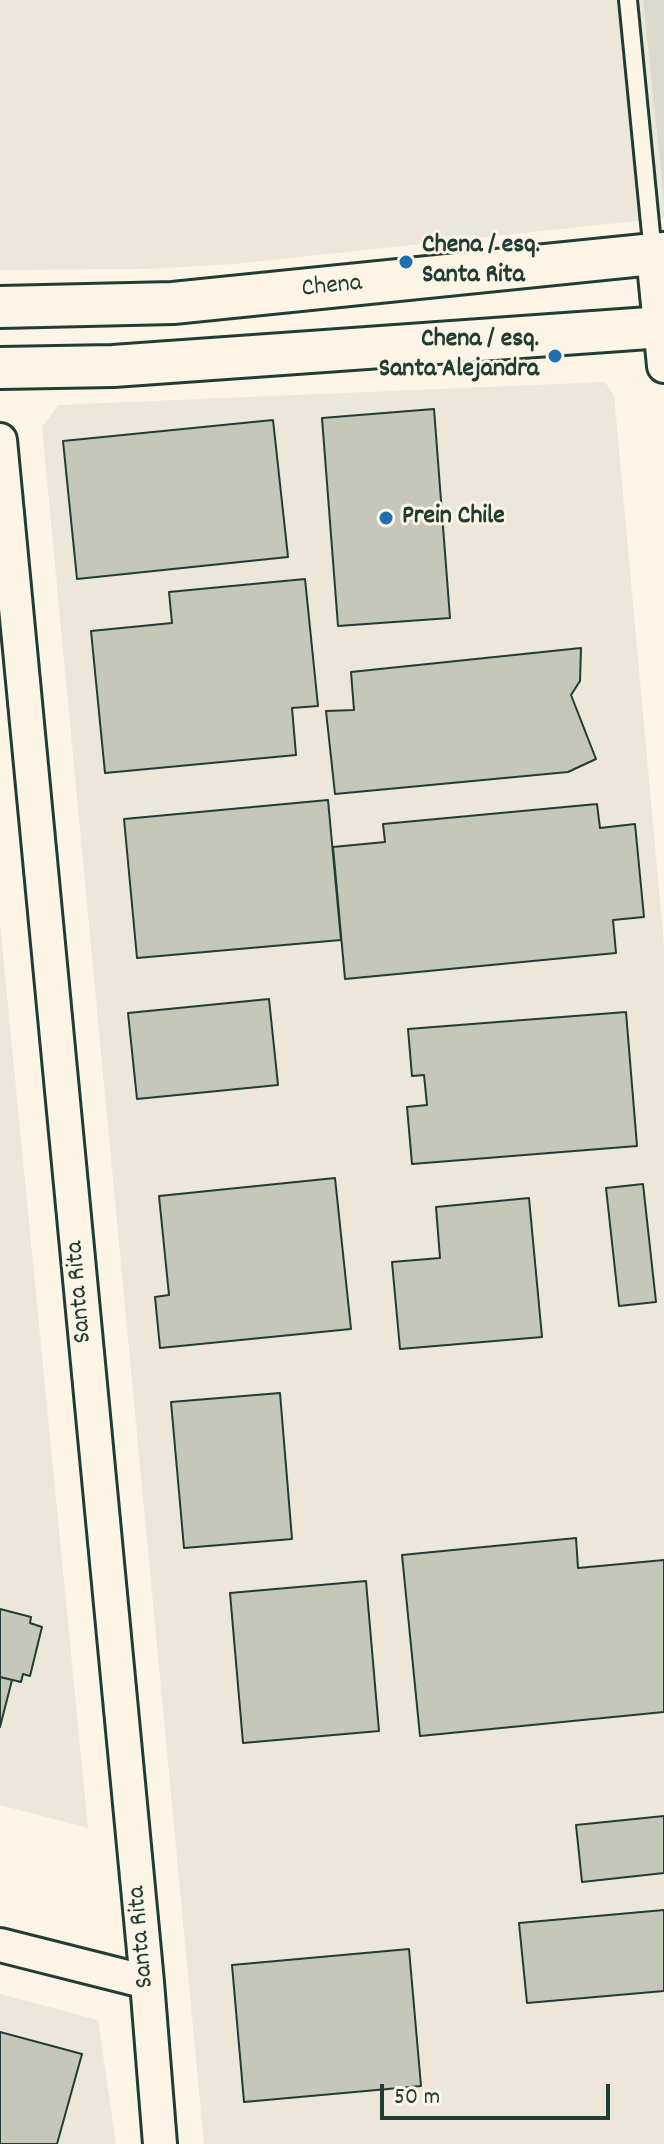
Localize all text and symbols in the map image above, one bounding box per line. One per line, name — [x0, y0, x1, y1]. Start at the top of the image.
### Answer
place label: Chena / esq. Santa Rita — [422, 231, 540, 292]
marker: Chena / esq. Santa Rita — [397, 253, 415, 271]
street label: Chena — [300, 269, 364, 307]
place label: Chena / esq. Santa Alejandra — [379, 325, 539, 386]
marker: Chena / esq. Santa Alejandra — [546, 347, 564, 365]
place label: Prein Chile — [402, 502, 505, 534]
marker: Prein Chile — [377, 509, 395, 527]
street label: Santa Rita — [61, 1240, 101, 1344]
street label: Santa Rita — [123, 1885, 163, 1989]
scale bar — [384, 2068, 614, 2118]
text: 50 m — [394, 2081, 440, 2115]

